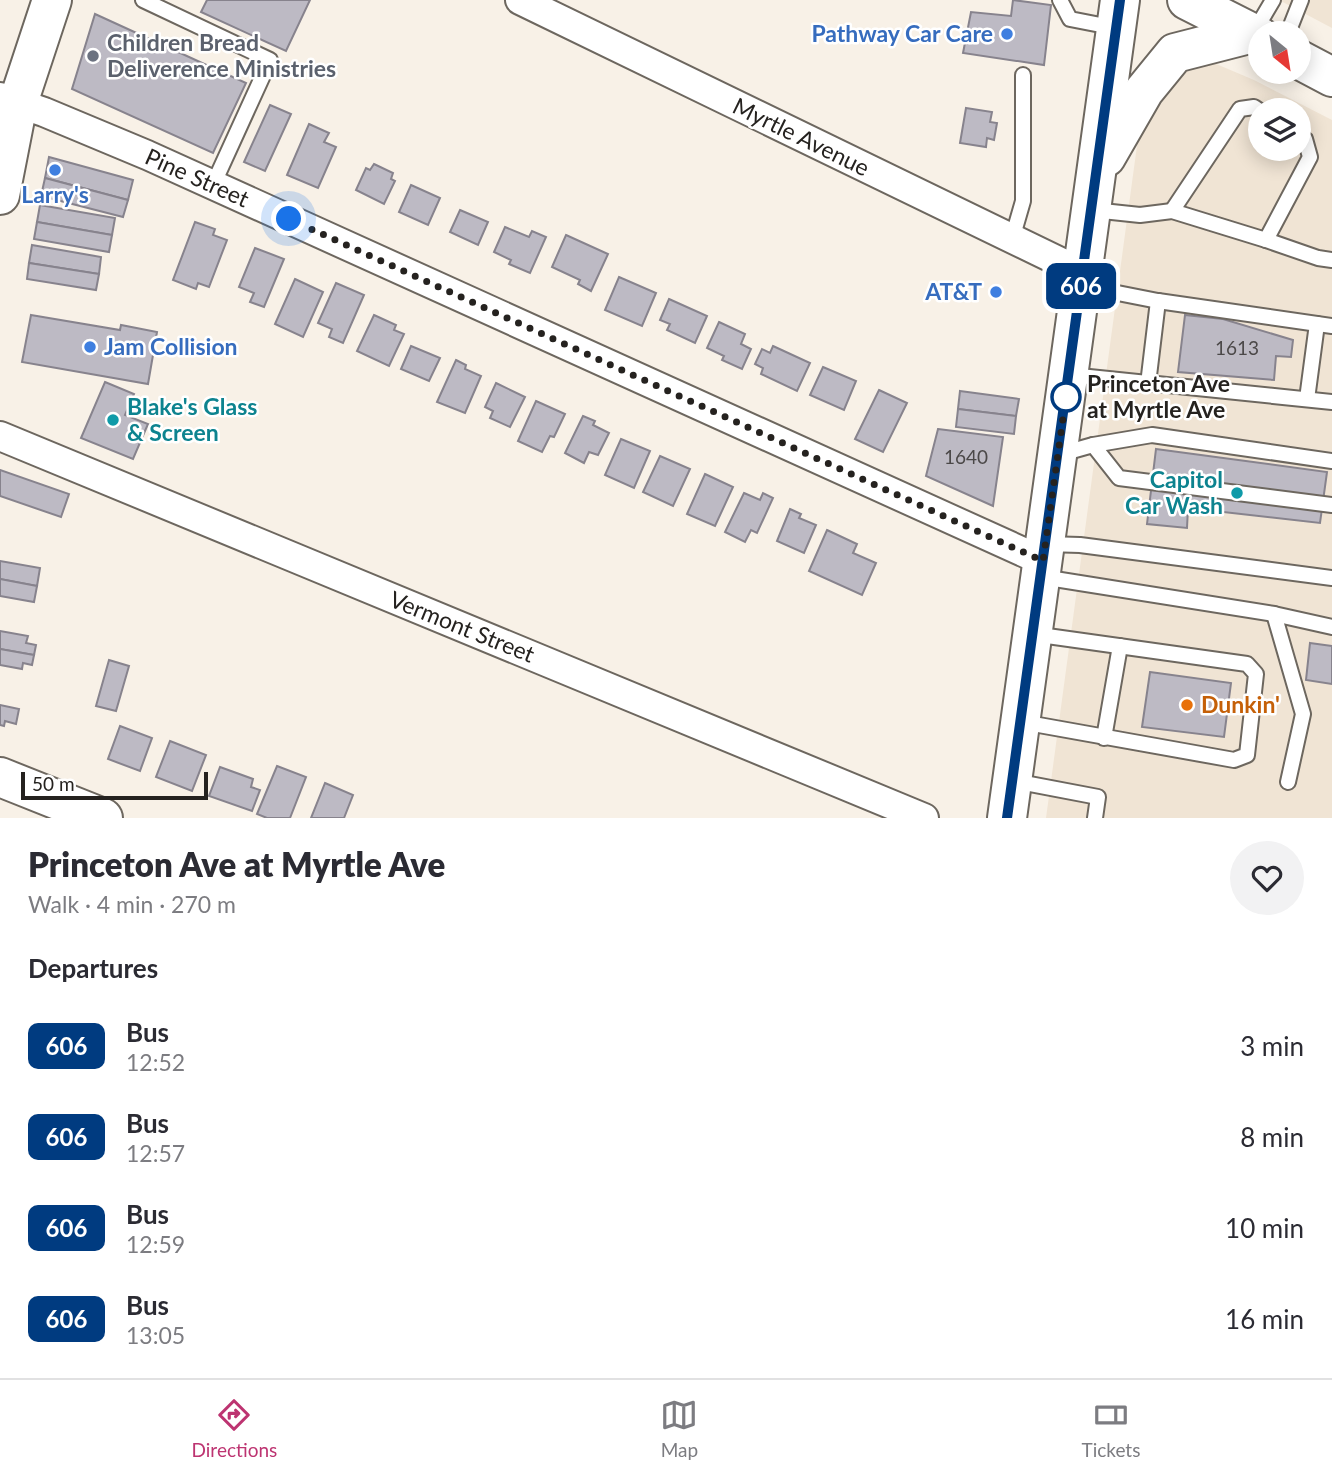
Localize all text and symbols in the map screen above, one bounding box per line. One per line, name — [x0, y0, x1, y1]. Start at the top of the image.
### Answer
place label: Pathway Car Care — [811, 19, 993, 47]
north arrow — [1248, 21, 1311, 84]
map controls — [1248, 21, 1311, 161]
marker: Pathway Car Care — [999, 26, 1015, 42]
place label: Children Bread Deliverence Ministries — [107, 28, 336, 82]
marker: Children Bread Deliverence Ministries — [85, 48, 101, 64]
street label: Myrtle Avenue — [729, 91, 874, 181]
button: layers — [1248, 98, 1311, 161]
street label: Pine Street — [141, 142, 254, 213]
marker: Larry's — [47, 162, 63, 178]
place label: Larry's — [21, 180, 89, 208]
your location — [271, 201, 306, 236]
line badge: 606 — [1041, 263, 1121, 309]
text: 606 — [1060, 271, 1102, 300]
place label: AT&T — [924, 277, 982, 305]
marker: AT&T — [988, 284, 1004, 300]
place label: Jam Collision — [104, 332, 238, 360]
house number: 1613 — [1215, 336, 1259, 359]
marker: Jam Collision — [82, 339, 98, 355]
place label: Princeton Ave at Myrtle Ave — [1087, 369, 1230, 423]
marker: Princeton Ave at Myrtle Ave — [1051, 382, 1081, 412]
place label: Blake's Glass & Screen — [127, 392, 257, 446]
marker: Blake's Glass & Screen — [105, 412, 121, 428]
house number: 1640 — [944, 445, 988, 468]
place label: Capitol Car Wash — [1125, 465, 1223, 519]
marker: Capitol Car Wash — [1229, 485, 1245, 501]
street label: Vermont Street — [386, 584, 540, 668]
place label: Dunkin' — [1201, 690, 1280, 718]
marker: Dunkin' — [1179, 697, 1195, 713]
scale bar — [21, 769, 208, 801]
text: 50 m — [32, 772, 75, 795]
button: heart — [1230, 841, 1304, 915]
text: Princeton Ave at Myrtle Ave — [28, 844, 445, 884]
text: Walk · 4 min · 270 m — [28, 890, 236, 918]
text: Departures — [28, 952, 158, 984]
text: Bus — [126, 1016, 169, 1048]
text: 3 min — [1240, 1030, 1304, 1062]
text: 606 — [46, 1031, 87, 1060]
text: 12:52 — [126, 1048, 185, 1076]
text: Bus — [126, 1107, 169, 1139]
text: 8 min — [1240, 1121, 1304, 1153]
text: 606 — [46, 1122, 87, 1151]
text: 12:57 — [126, 1139, 185, 1167]
text: Bus — [126, 1198, 169, 1230]
text: 10 min — [1225, 1212, 1304, 1244]
text: 606 — [46, 1213, 87, 1242]
text: 12:59 — [126, 1230, 185, 1258]
text: Bus — [126, 1289, 169, 1321]
text: 16 min — [1225, 1303, 1304, 1335]
text: 606 — [46, 1304, 87, 1333]
text: 13:05 — [126, 1321, 185, 1349]
tab: Directions — [192, 1396, 277, 1461]
tab: Map — [660, 1396, 698, 1461]
tab: Tickets — [1082, 1396, 1140, 1461]

